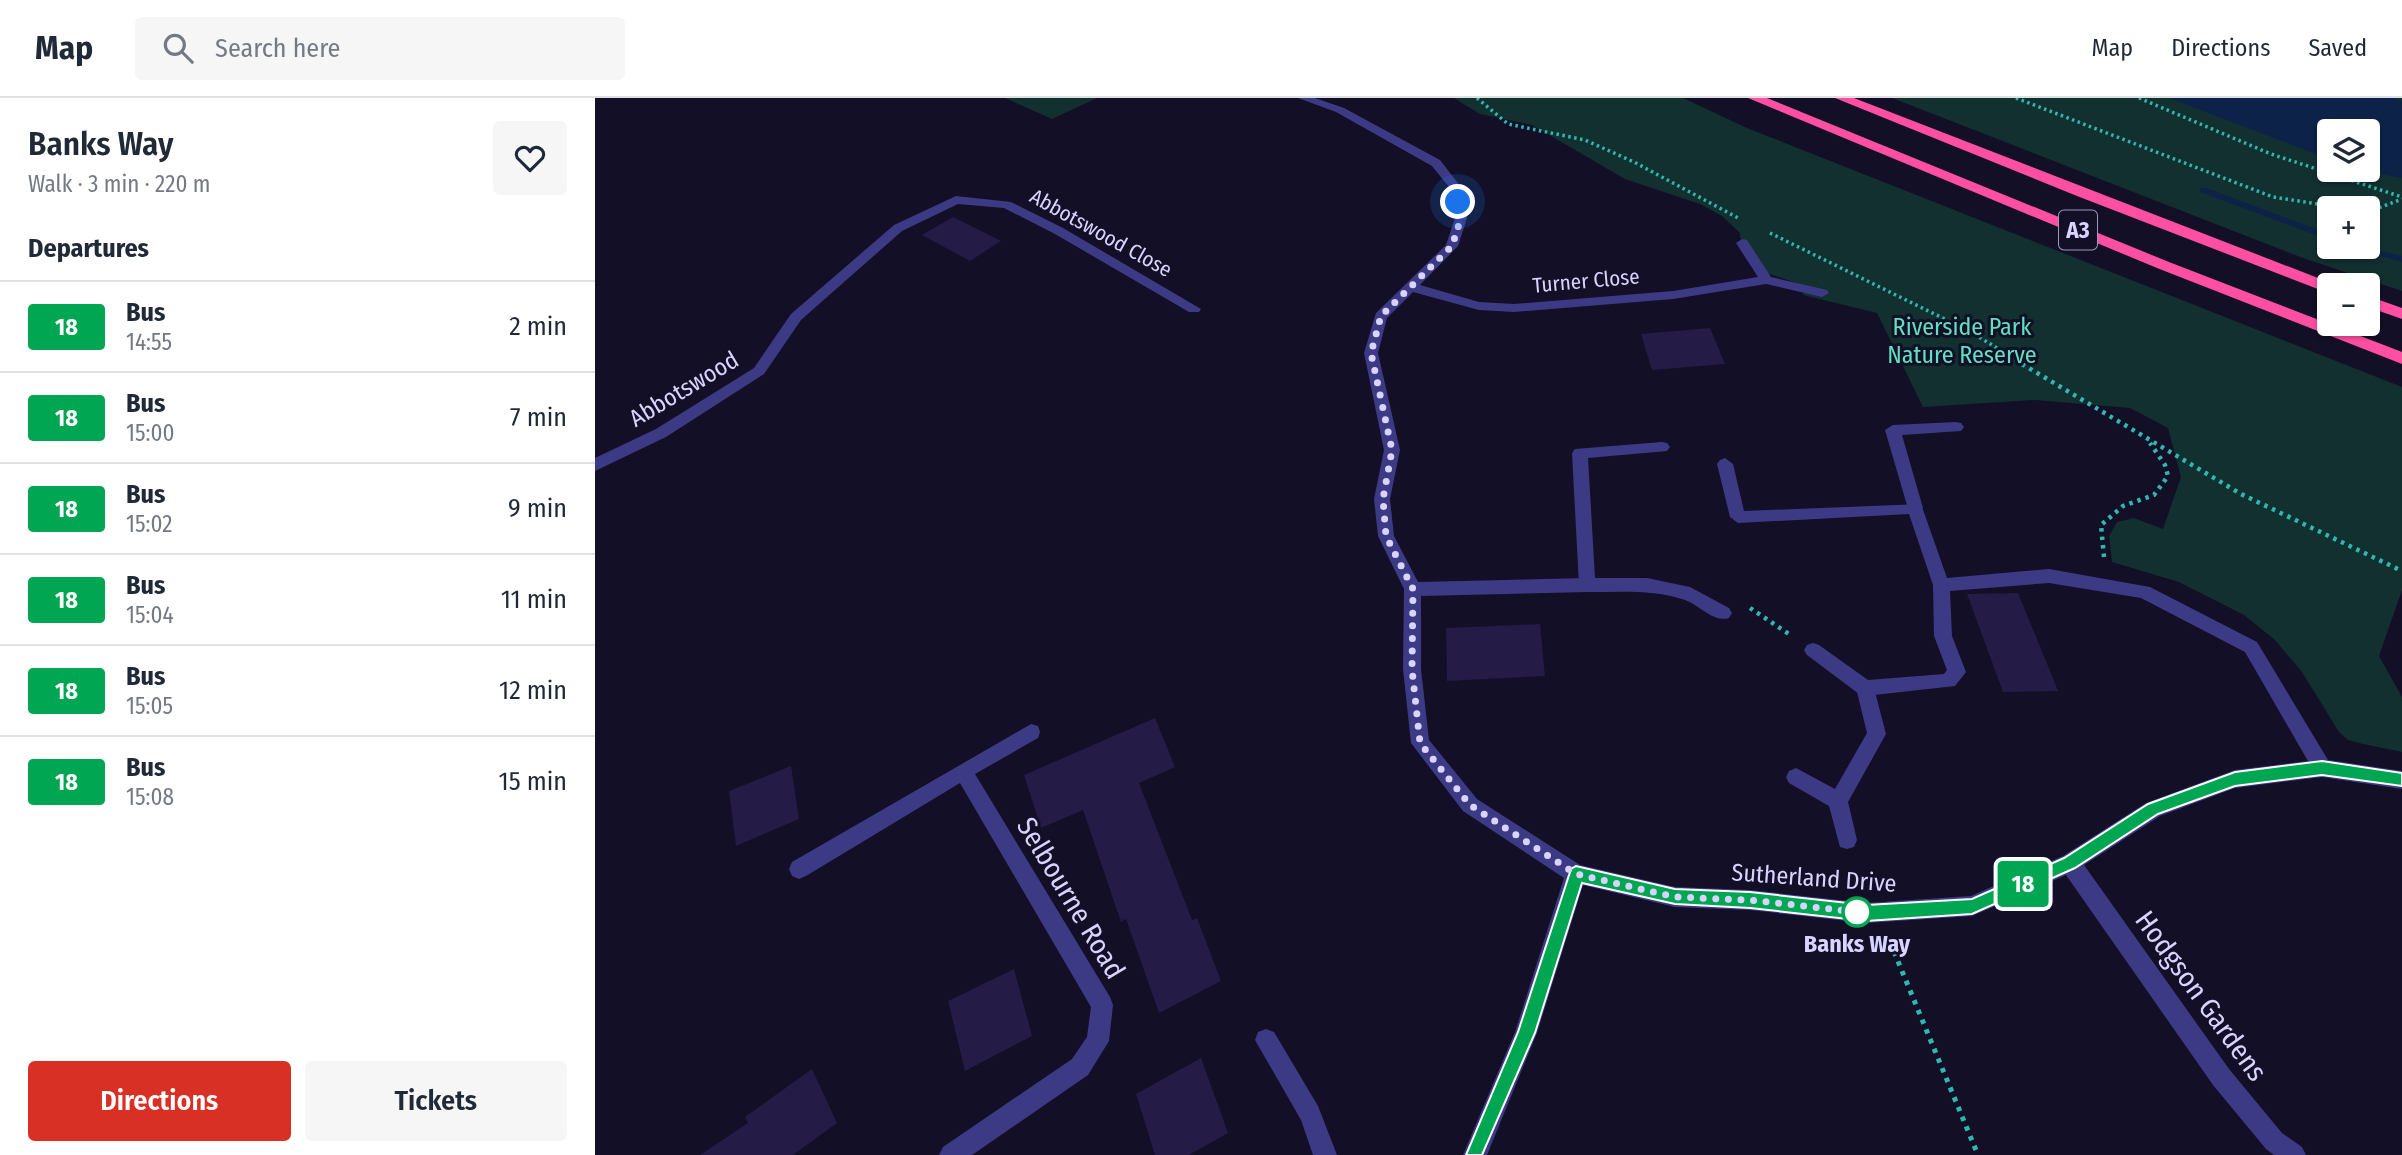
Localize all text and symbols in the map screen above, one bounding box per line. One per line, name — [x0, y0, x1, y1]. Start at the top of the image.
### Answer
search box — [135, 17, 625, 80]
text: Map — [35, 28, 93, 68]
icon: search — [159, 29, 197, 67]
text: Search here — [215, 33, 340, 64]
text: Map — [2092, 34, 2133, 62]
text: Directions — [2171, 34, 2270, 62]
text: Saved — [2308, 34, 2367, 62]
map controls — [2317, 119, 2380, 336]
button: layers — [2317, 119, 2380, 182]
button: heart — [493, 121, 567, 195]
text: Banks Way — [28, 124, 173, 164]
text: Walk · 3 min · 220 m — [28, 170, 210, 198]
street label: Abbotswood Close — [1025, 183, 1177, 283]
your location — [1440, 184, 1475, 219]
button: + — [2317, 196, 2380, 259]
road number: A3 — [2059, 211, 2097, 250]
text: Departures — [28, 233, 149, 264]
street label: Turner Close — [1531, 263, 1641, 299]
button: − — [2317, 273, 2380, 336]
text: Bus — [126, 297, 165, 328]
text: 2 min — [509, 311, 567, 342]
text: 18 — [55, 313, 78, 341]
park label: Riverside Park Nature Reserve — [1887, 313, 2037, 369]
text: 14:55 — [126, 328, 172, 356]
street label: Abbotswood — [624, 345, 744, 433]
text: Bus — [126, 388, 165, 419]
text: 7 min — [510, 402, 567, 433]
text: 18 — [55, 404, 78, 432]
text: 15:00 — [126, 419, 174, 447]
text: Bus — [126, 479, 165, 510]
text: 9 min — [508, 493, 567, 524]
text: 18 — [55, 495, 78, 523]
text: 15:02 — [126, 510, 172, 538]
text: Bus — [126, 570, 165, 601]
text: 11 min — [501, 584, 567, 615]
text: 18 — [55, 586, 78, 614]
text: 15:04 — [126, 601, 174, 629]
text: Bus — [126, 661, 165, 692]
text: 12 min — [499, 675, 567, 706]
text: 18 — [55, 677, 78, 705]
text: 15:05 — [126, 692, 173, 720]
text: Bus — [126, 752, 165, 783]
text: 15 min — [499, 766, 567, 797]
text: 18 — [55, 768, 78, 796]
text: 15:08 — [126, 783, 174, 811]
street label: Selbourne Road — [1010, 811, 1132, 985]
street label: Sutherland Drive — [1731, 858, 1897, 898]
line badge: 18 — [1991, 861, 2055, 907]
text: 18 — [2012, 870, 2034, 898]
marker: Banks Way — [1842, 897, 1872, 927]
street label: Hodgson Gardens — [2128, 905, 2274, 1087]
place label: Banks Way — [1804, 930, 1911, 958]
button: Directions — [28, 1061, 291, 1141]
button: Tickets — [305, 1061, 567, 1141]

